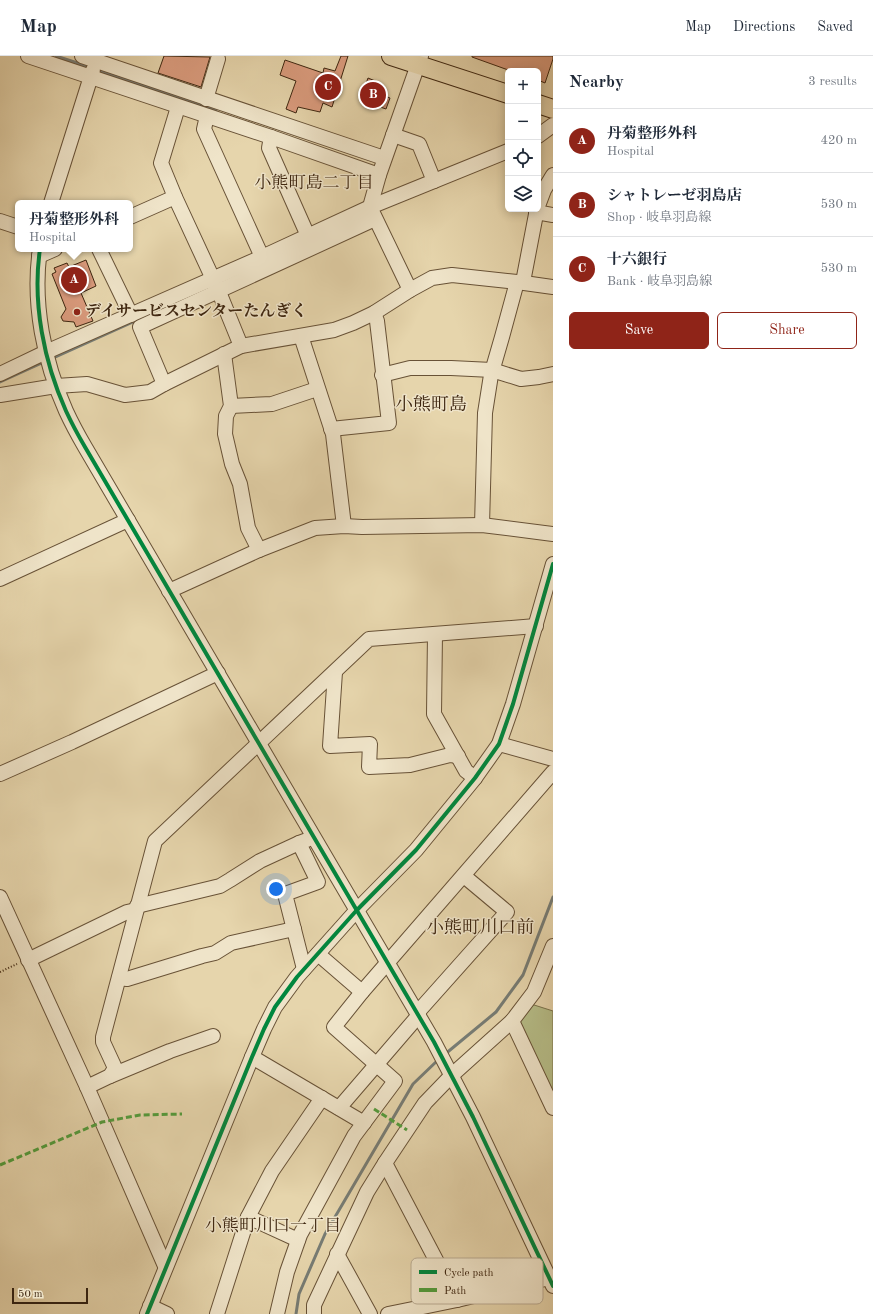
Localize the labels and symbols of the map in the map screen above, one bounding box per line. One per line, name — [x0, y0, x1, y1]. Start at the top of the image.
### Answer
pin: C — [315, 72, 341, 102]
pin: B — [360, 80, 386, 110]
district label: 小熊町島二丁目 — [255, 173, 374, 192]
pin: A — [61, 265, 87, 295]
place label: デイサービスセンターたんぎく — [85, 302, 307, 320]
marker: デイサービスセンターたんぎく — [72, 307, 82, 317]
district label: 小熊町島 — [395, 394, 467, 414]
your location — [266, 879, 286, 899]
district label: 小熊町川口前 — [426, 917, 534, 937]
district label: 小熊町川口一丁目 — [205, 1216, 341, 1235]
legend — [411, 1258, 543, 1304]
text: Cycle path — [444, 1268, 494, 1279]
scale bar — [12, 1286, 88, 1305]
text: Path — [444, 1286, 466, 1297]

